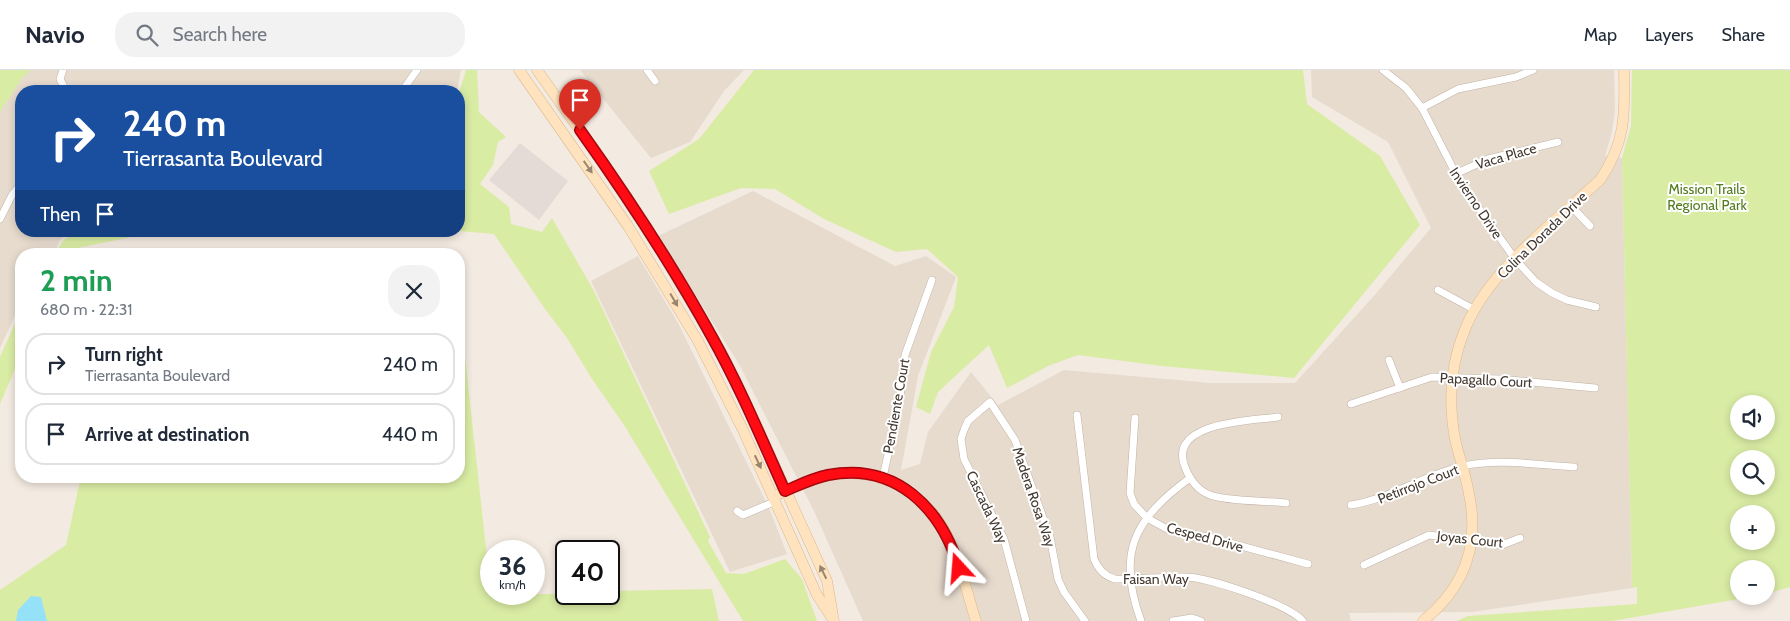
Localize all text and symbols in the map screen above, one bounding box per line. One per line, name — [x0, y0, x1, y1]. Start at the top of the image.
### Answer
search box — [115, 12, 465, 57]
text: Navio — [25, 20, 85, 49]
icon: search — [133, 21, 161, 49]
text: Search here — [173, 23, 267, 46]
text: Map — [1584, 24, 1617, 46]
text: Layers — [1645, 24, 1694, 46]
text: Share — [1722, 24, 1765, 46]
pin — [559, 79, 601, 130]
icon: arrive — [566, 86, 594, 114]
text: 240 m — [123, 102, 226, 145]
icon: right — [40, 105, 105, 170]
street label: Vaca Place — [1474, 139, 1538, 173]
text: Tierrasanta Boulevard — [123, 145, 323, 172]
one-way arrow — [583, 160, 593, 173]
street label: Invierno Drive — [1445, 164, 1507, 242]
park label: Mission Trails Regional Park — [1667, 180, 1747, 214]
street label: Colina Dorada Drive — [1493, 188, 1591, 282]
icon: arrive — [91, 200, 119, 228]
text: Then — [40, 203, 81, 226]
text: 2 min — [40, 262, 112, 299]
button: close — [388, 265, 440, 317]
one-way arrow — [669, 293, 678, 306]
text: 680 m · 22:31 — [40, 300, 133, 319]
text: Turn right — [85, 343, 163, 366]
icon: right — [42, 350, 70, 378]
text: 240 m — [383, 353, 438, 376]
street label: Pendiente Court — [879, 357, 913, 455]
text: Tierrasanta Boulevard — [85, 366, 230, 385]
street label: Papagallo Court — [1439, 369, 1533, 391]
map controls — [1730, 395, 1775, 605]
button: sound — [1730, 395, 1775, 440]
icon: arrive — [42, 420, 70, 448]
text: Arrive at destination — [85, 423, 249, 446]
text: 440 m — [382, 423, 438, 446]
street label: Madera Rosa Way — [1008, 444, 1060, 550]
button: search — [1730, 450, 1775, 495]
one-way arrow — [754, 455, 762, 469]
street label: Petirrojo Court — [1375, 460, 1461, 508]
street label: Cascada Way — [962, 468, 1012, 546]
button: + — [1730, 505, 1775, 550]
street label: Cesped Drive — [1165, 518, 1245, 556]
street label: Joyas Court — [1435, 526, 1504, 551]
speed limit sign: 40 — [555, 540, 620, 605]
position arrow — [932, 541, 984, 593]
text: 36 — [499, 551, 526, 581]
button: − — [1730, 560, 1775, 605]
one-way arrow — [819, 565, 827, 579]
street label: Faisan Way — [1123, 570, 1189, 588]
text: km/h — [499, 577, 526, 592]

